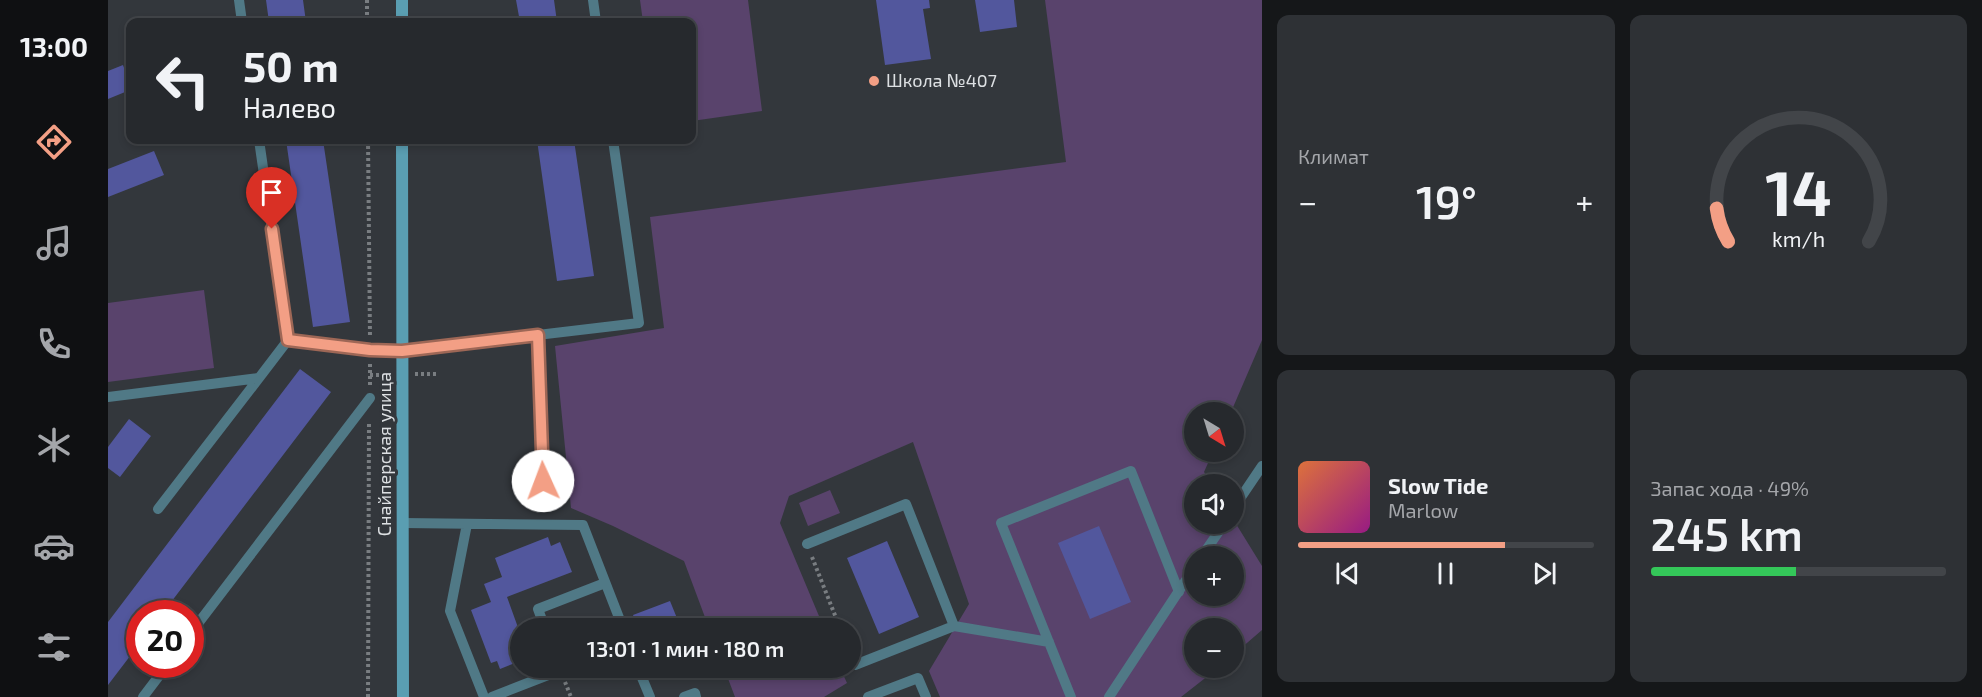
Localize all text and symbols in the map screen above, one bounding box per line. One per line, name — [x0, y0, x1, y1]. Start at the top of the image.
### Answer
text: 13:00 — [20, 30, 88, 62]
text: 50 m — [243, 40, 339, 90]
icon: left — [144, 42, 222, 120]
place label: Школа №407 — [886, 69, 997, 91]
marker: Школа №407 — [867, 74, 881, 88]
text: Налево — [243, 91, 336, 123]
icon: directions — [33, 121, 75, 163]
text: Климат — [1298, 144, 1369, 168]
text: 14 — [1765, 154, 1832, 229]
pin — [246, 167, 297, 229]
text: 19° — [1416, 174, 1477, 228]
icon: arrive — [255, 176, 288, 209]
text: − — [1298, 181, 1317, 221]
text: + — [1575, 181, 1594, 221]
icon: music — [33, 222, 75, 264]
text: km/h — [1772, 226, 1825, 251]
icon: phone — [33, 323, 75, 365]
street label: Снайперская улица — [373, 372, 395, 536]
north arrow — [1184, 402, 1244, 462]
map controls — [1184, 402, 1244, 678]
icon: climate — [33, 424, 75, 466]
position arrow — [511, 449, 575, 513]
text: Slow Tide — [1388, 472, 1488, 498]
button: sound — [1184, 474, 1244, 534]
text: Запас хода · 49% — [1651, 476, 1809, 500]
text: Marlow — [1388, 498, 1458, 522]
text: 245 km — [1651, 506, 1803, 560]
icon: car — [33, 525, 75, 567]
button: + — [1184, 546, 1244, 606]
icon: previous — [1331, 557, 1364, 590]
icon: pause — [1429, 557, 1462, 590]
icon: next — [1528, 557, 1561, 590]
speed limit sign: 20 — [126, 600, 204, 678]
button: − — [1184, 618, 1244, 678]
icon: filters — [33, 626, 75, 668]
text: 13:01 · 1 мин · 180 m — [587, 635, 784, 661]

